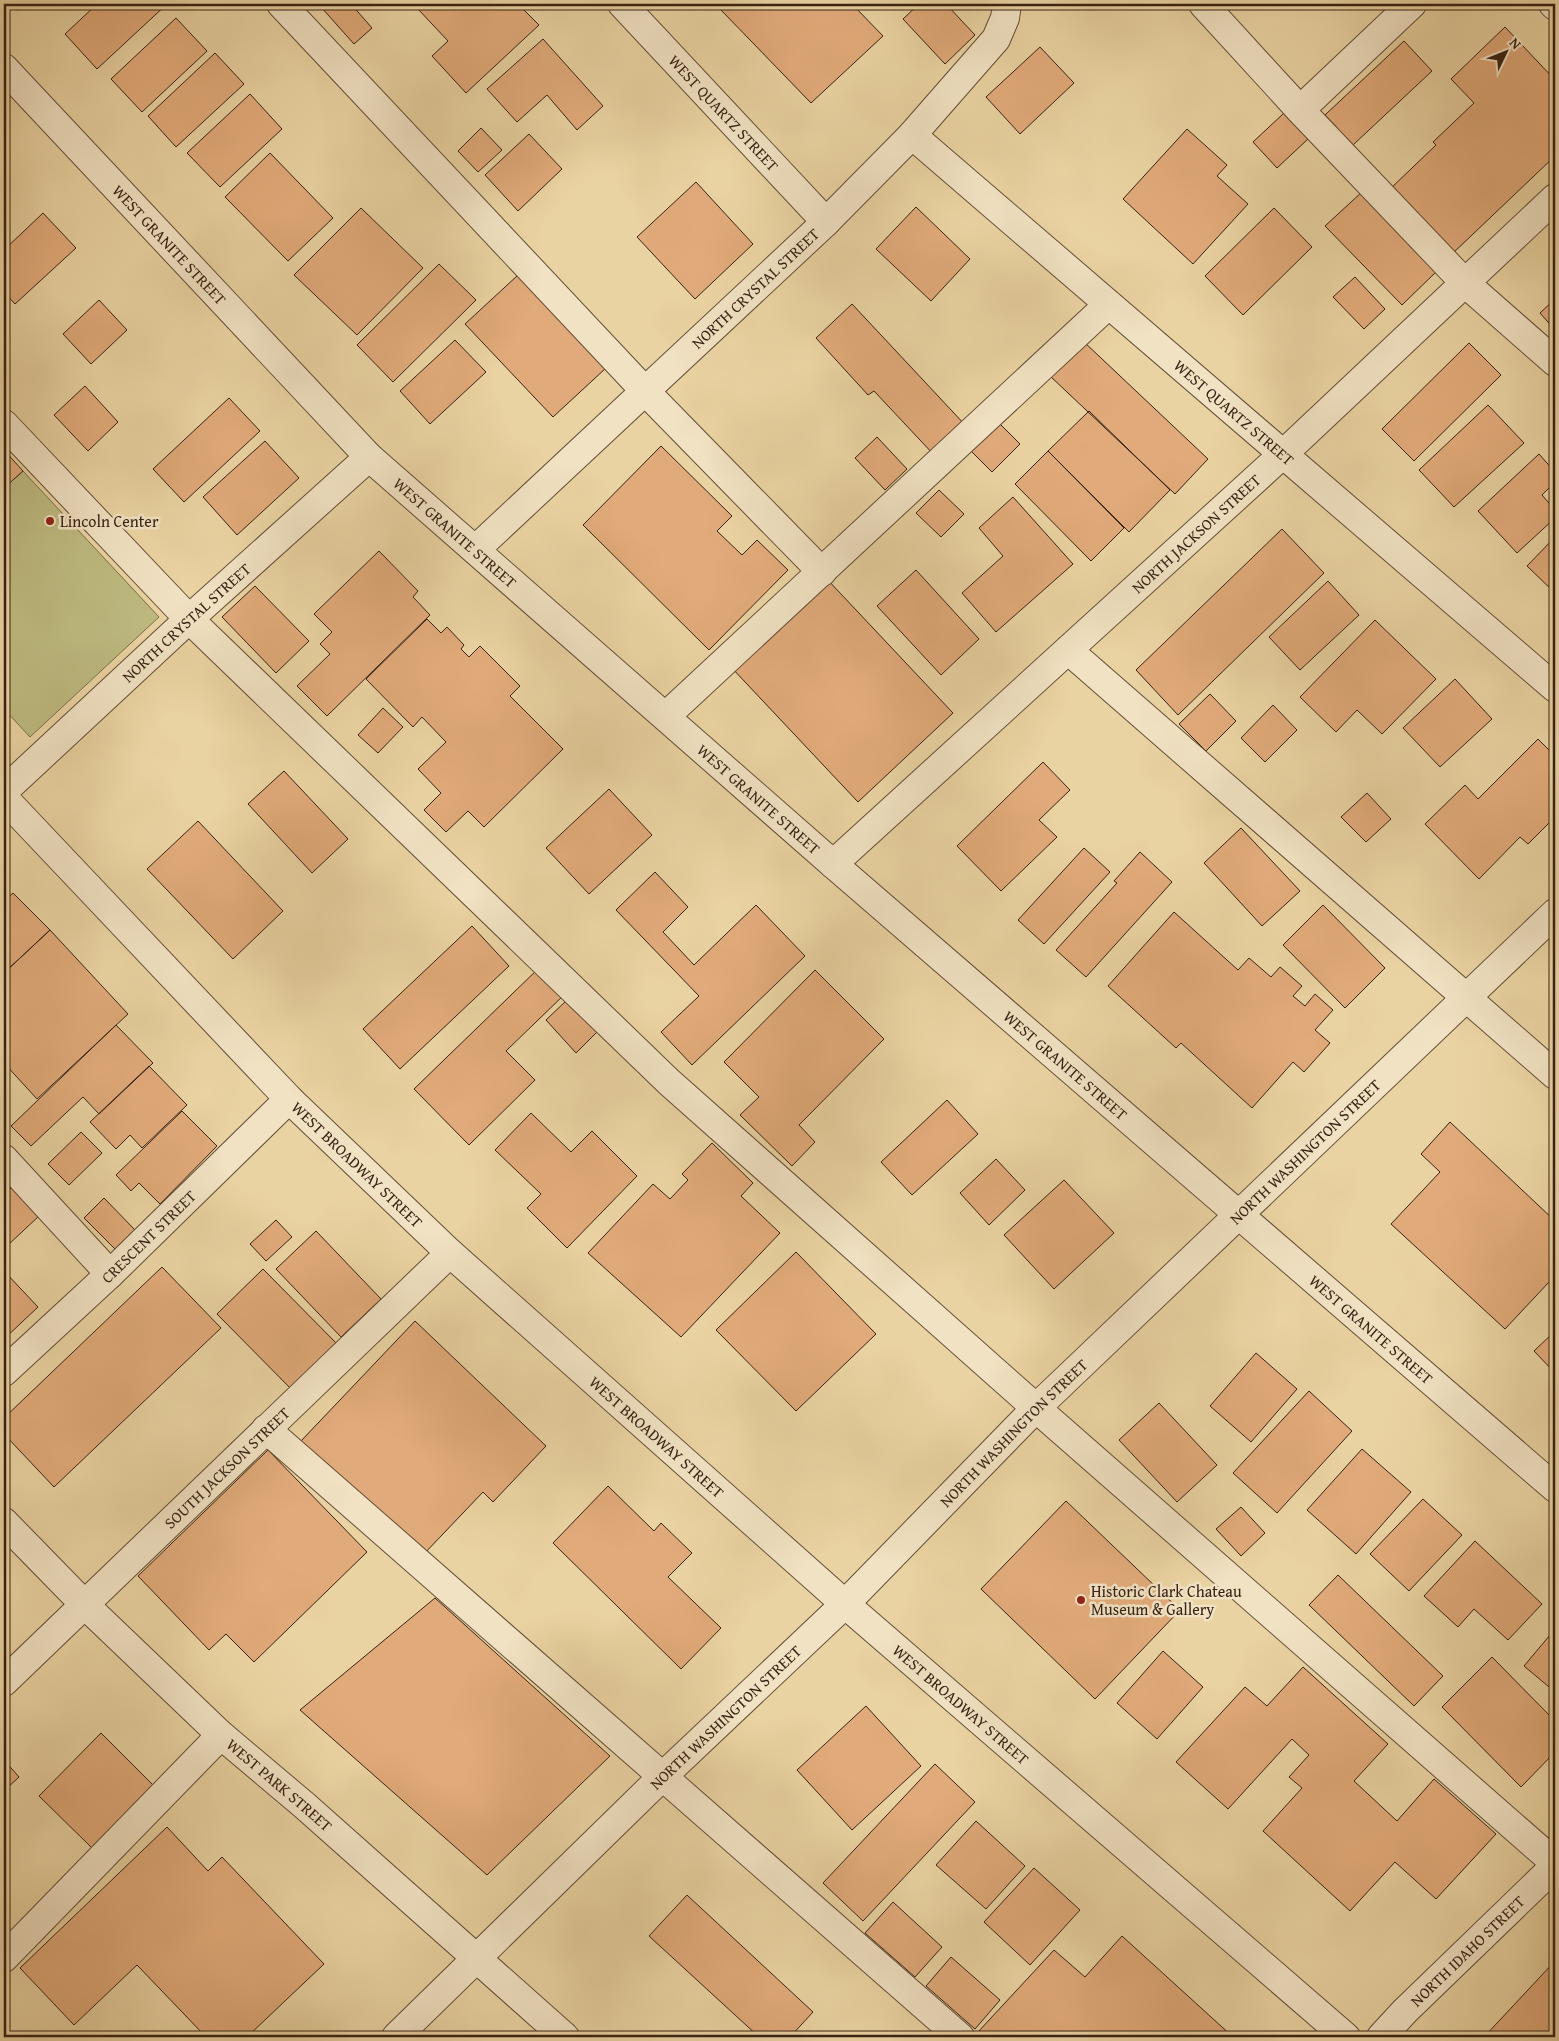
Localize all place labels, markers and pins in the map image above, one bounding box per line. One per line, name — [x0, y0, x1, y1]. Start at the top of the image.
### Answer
place label: Lincoln Center — [60, 509, 159, 533]
marker: Lincoln Center — [44, 515, 56, 527]
place label: Historic Clark Chateau Museum & Gallery — [1091, 1579, 1242, 1621]
marker: Historic Clark Chateau Museum & Gallery — [1075, 1594, 1087, 1606]

